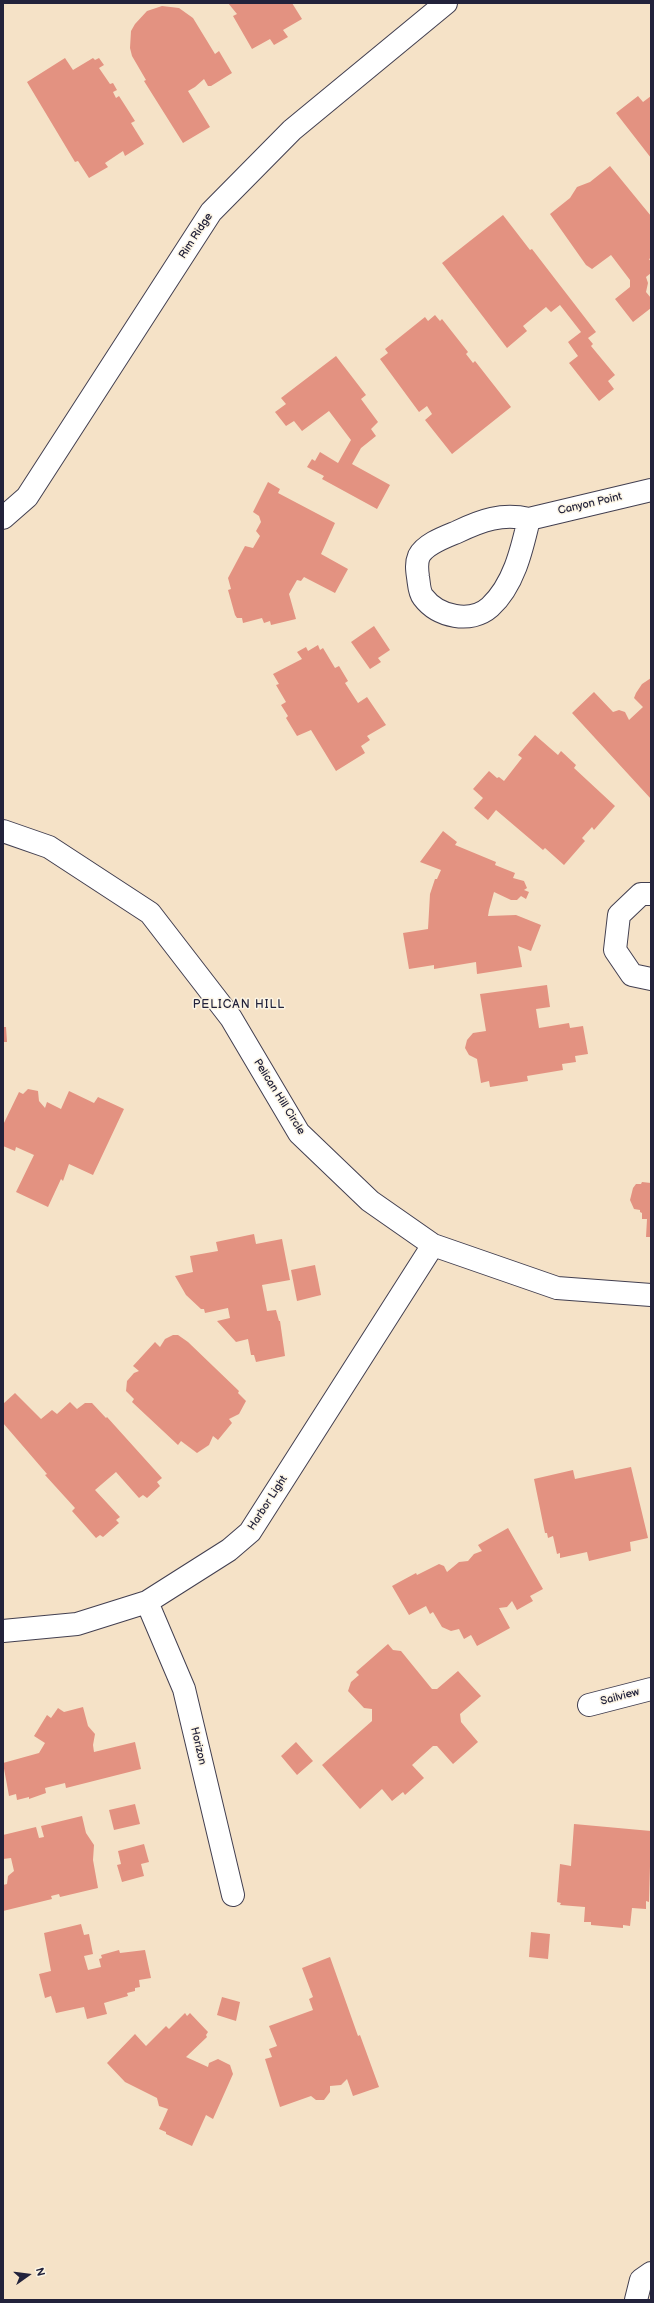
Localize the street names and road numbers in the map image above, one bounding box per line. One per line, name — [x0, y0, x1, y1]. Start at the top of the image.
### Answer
street label: Rim Ridge — [176, 211, 216, 261]
street label: Canyon Point — [557, 490, 623, 518]
street label: Pelican Hill Circle — [250, 1057, 308, 1137]
street label: Harbor Light — [245, 1473, 291, 1533]
street label: Sailview — [599, 1685, 641, 1709]
street label: Horizon — [187, 1726, 209, 1766]

